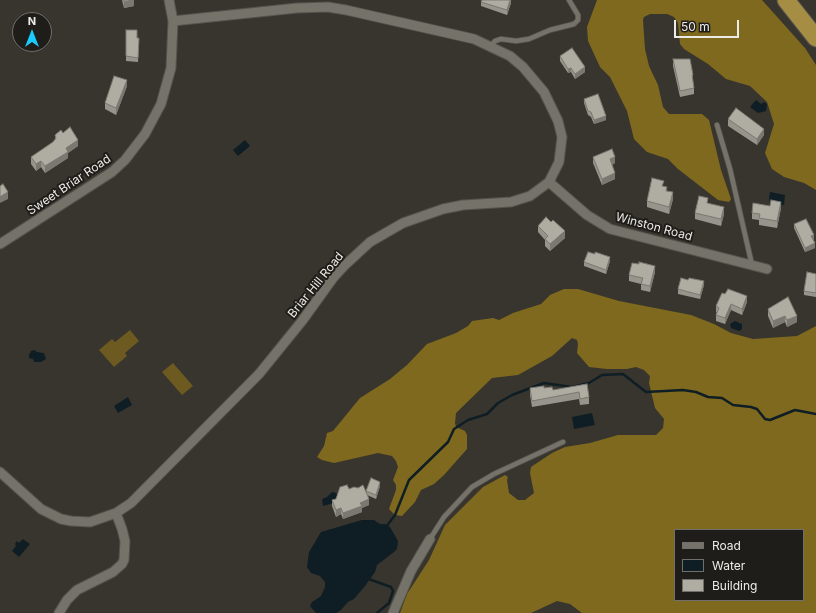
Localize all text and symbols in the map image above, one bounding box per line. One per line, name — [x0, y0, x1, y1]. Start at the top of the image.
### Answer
north arrow — [12, 12, 52, 52]
scale bar — [676, 12, 741, 38]
text: N — [28, 14, 36, 28]
text: 50 m — [681, 19, 710, 34]
street label: Sweet Briar Road — [25, 152, 113, 218]
street label: Winston Road — [614, 210, 694, 244]
street label: Briar Hill Road — [285, 249, 347, 321]
legend — [674, 529, 804, 601]
text: Road — [712, 538, 741, 553]
text: Water — [712, 558, 745, 573]
text: Building — [712, 578, 757, 593]

